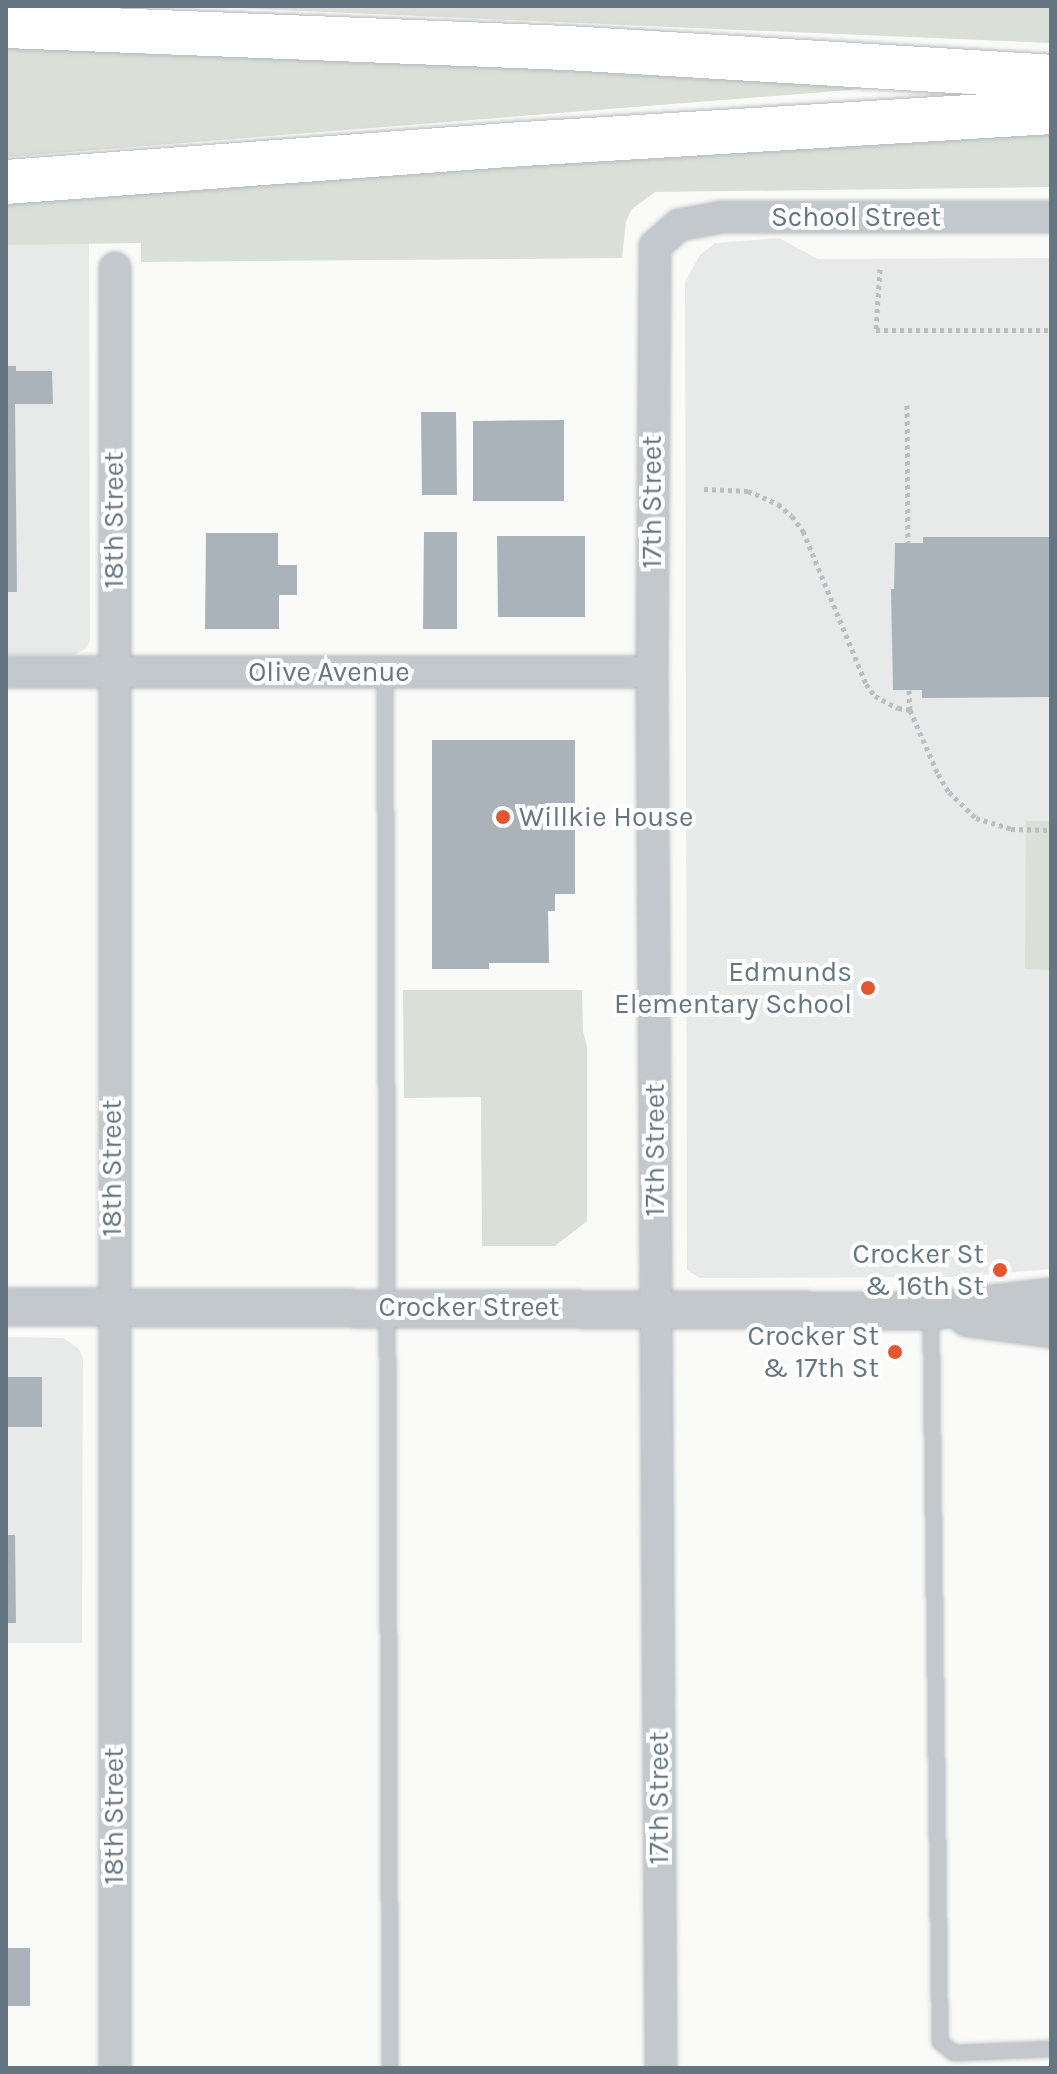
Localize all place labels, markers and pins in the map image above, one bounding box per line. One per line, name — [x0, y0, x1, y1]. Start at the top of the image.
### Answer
place label: Willkie House — [519, 800, 693, 834]
marker: Willkie House — [494, 808, 512, 826]
place label: Edmunds Elementary School — [614, 955, 852, 1021]
marker: Edmunds Elementary School — [859, 979, 877, 997]
place label: Crocker St & 16th St — [853, 1237, 984, 1303]
marker: Crocker St & 16th St — [991, 1261, 1009, 1279]
place label: Crocker St & 17th St — [748, 1319, 879, 1385]
marker: Crocker St & 17th St — [886, 1343, 904, 1361]

